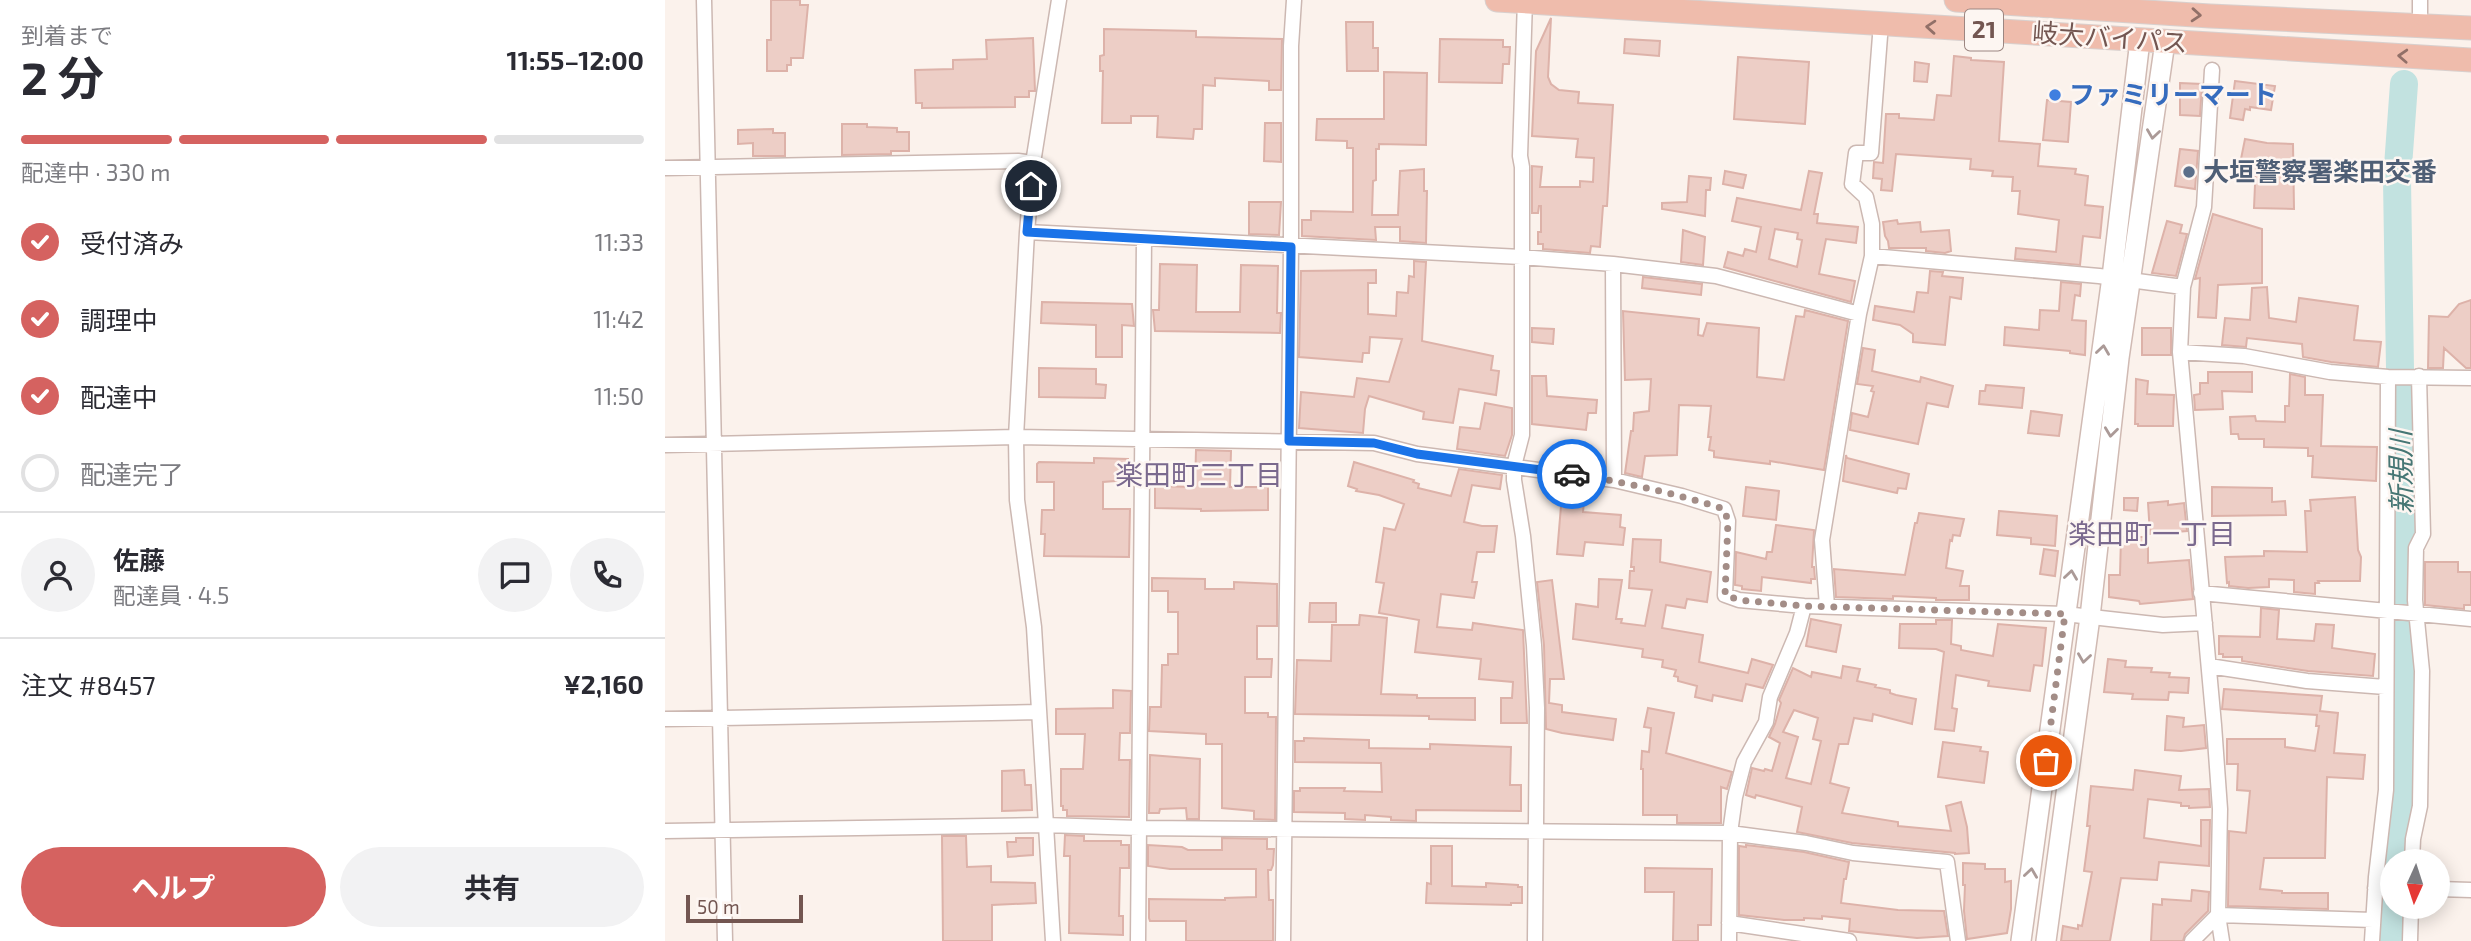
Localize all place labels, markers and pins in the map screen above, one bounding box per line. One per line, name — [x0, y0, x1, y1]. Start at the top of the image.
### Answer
place label: ファミリーマート — [2069, 78, 2277, 109]
marker: ファミリーマート — [2047, 87, 2063, 103]
place label: 大垣警察署楽田交番 — [2203, 155, 2437, 186]
pin — [1001, 156, 1061, 216]
marker: 大垣警察署楽田交番 — [2181, 164, 2197, 180]
pin — [2016, 731, 2076, 791]

